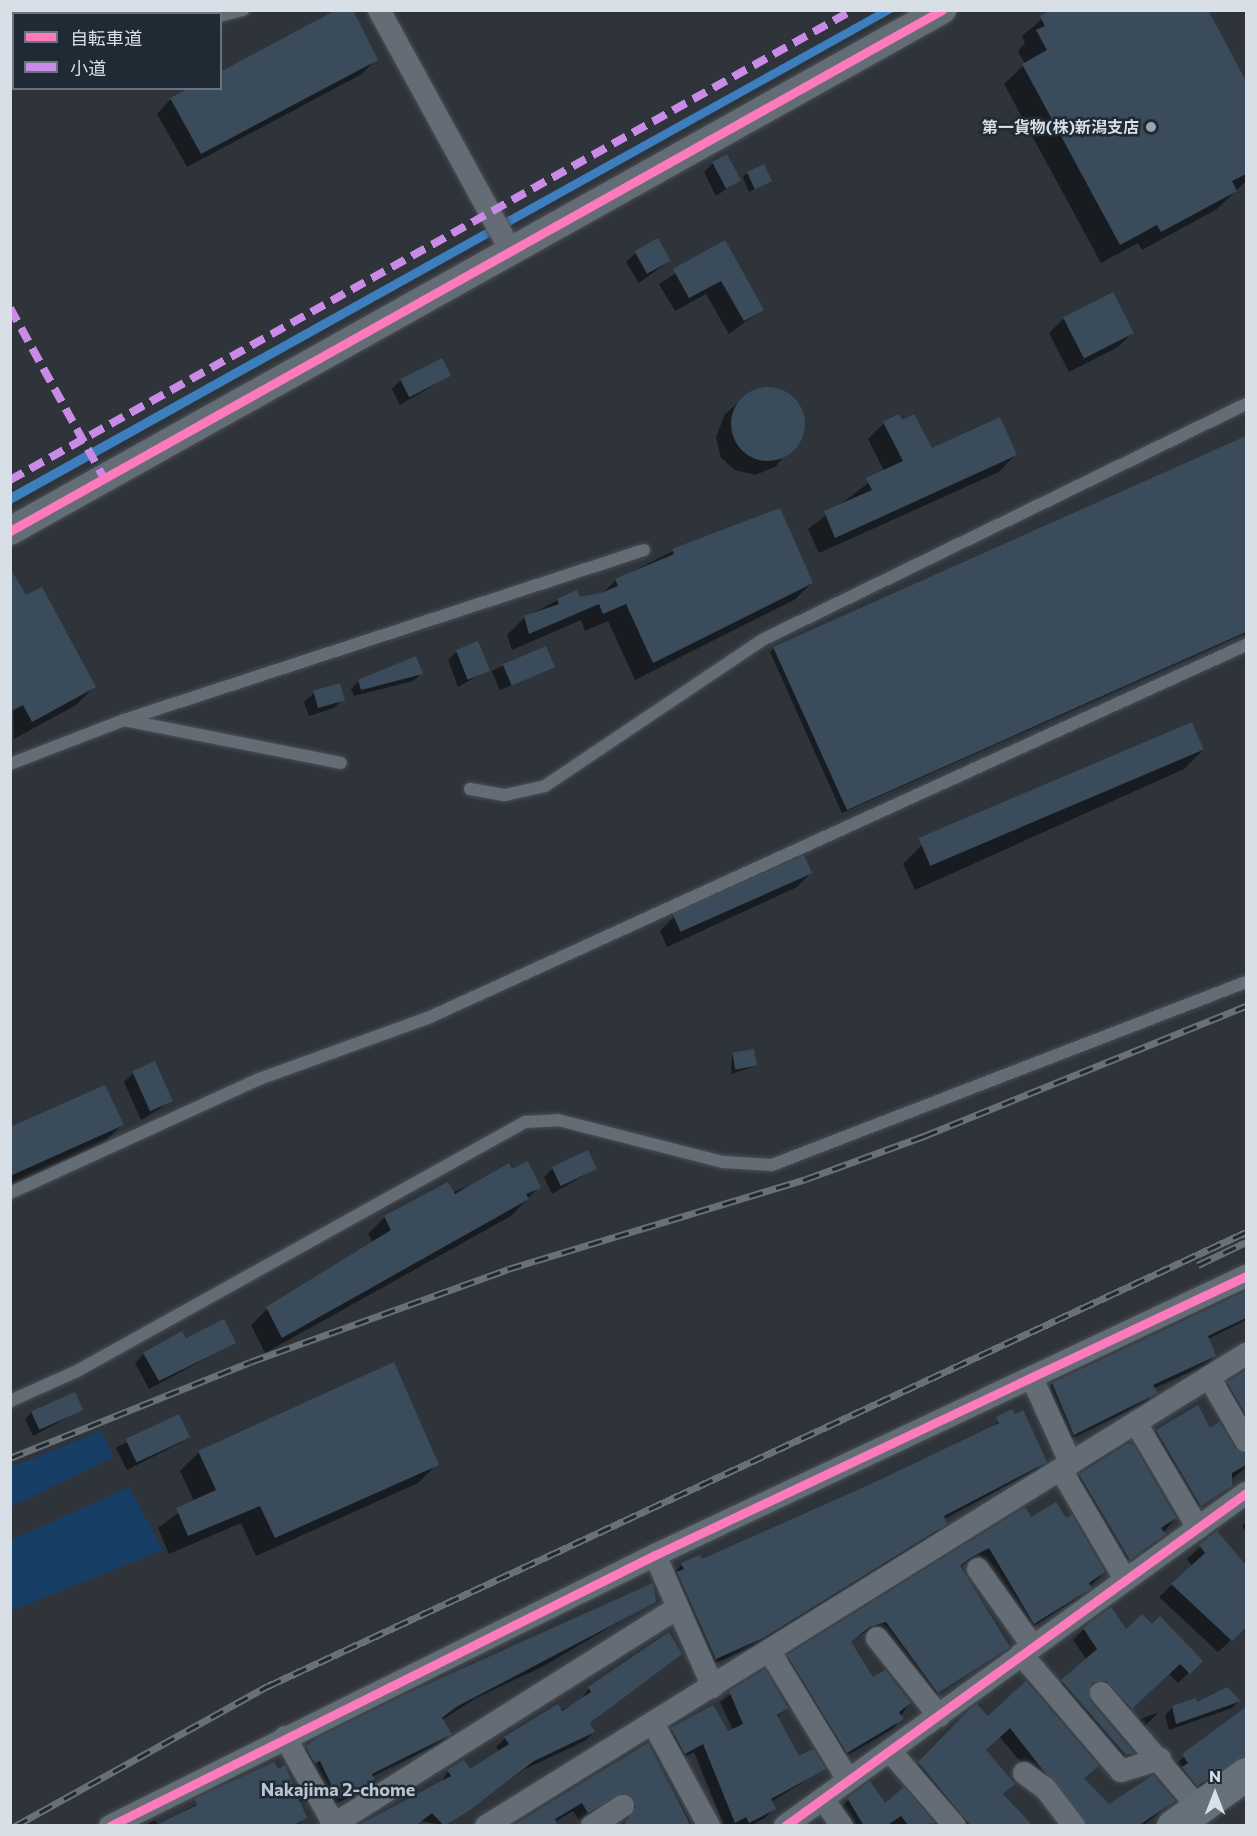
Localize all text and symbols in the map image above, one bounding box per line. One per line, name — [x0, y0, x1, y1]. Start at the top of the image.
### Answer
legend — [12, 12, 222, 90]
text: 自転車道 — [70, 27, 142, 49]
text: 小道 — [70, 57, 106, 79]
place label: 第一貨物(株)新潟支店 — [982, 117, 1139, 137]
marker: 第一貨物(株)新潟支店 — [1144, 120, 1158, 134]
north arrow — [1185, 1764, 1245, 1824]
text: N — [1209, 1766, 1221, 1785]
district label: Nakajima 2-chome — [261, 1778, 415, 1800]

